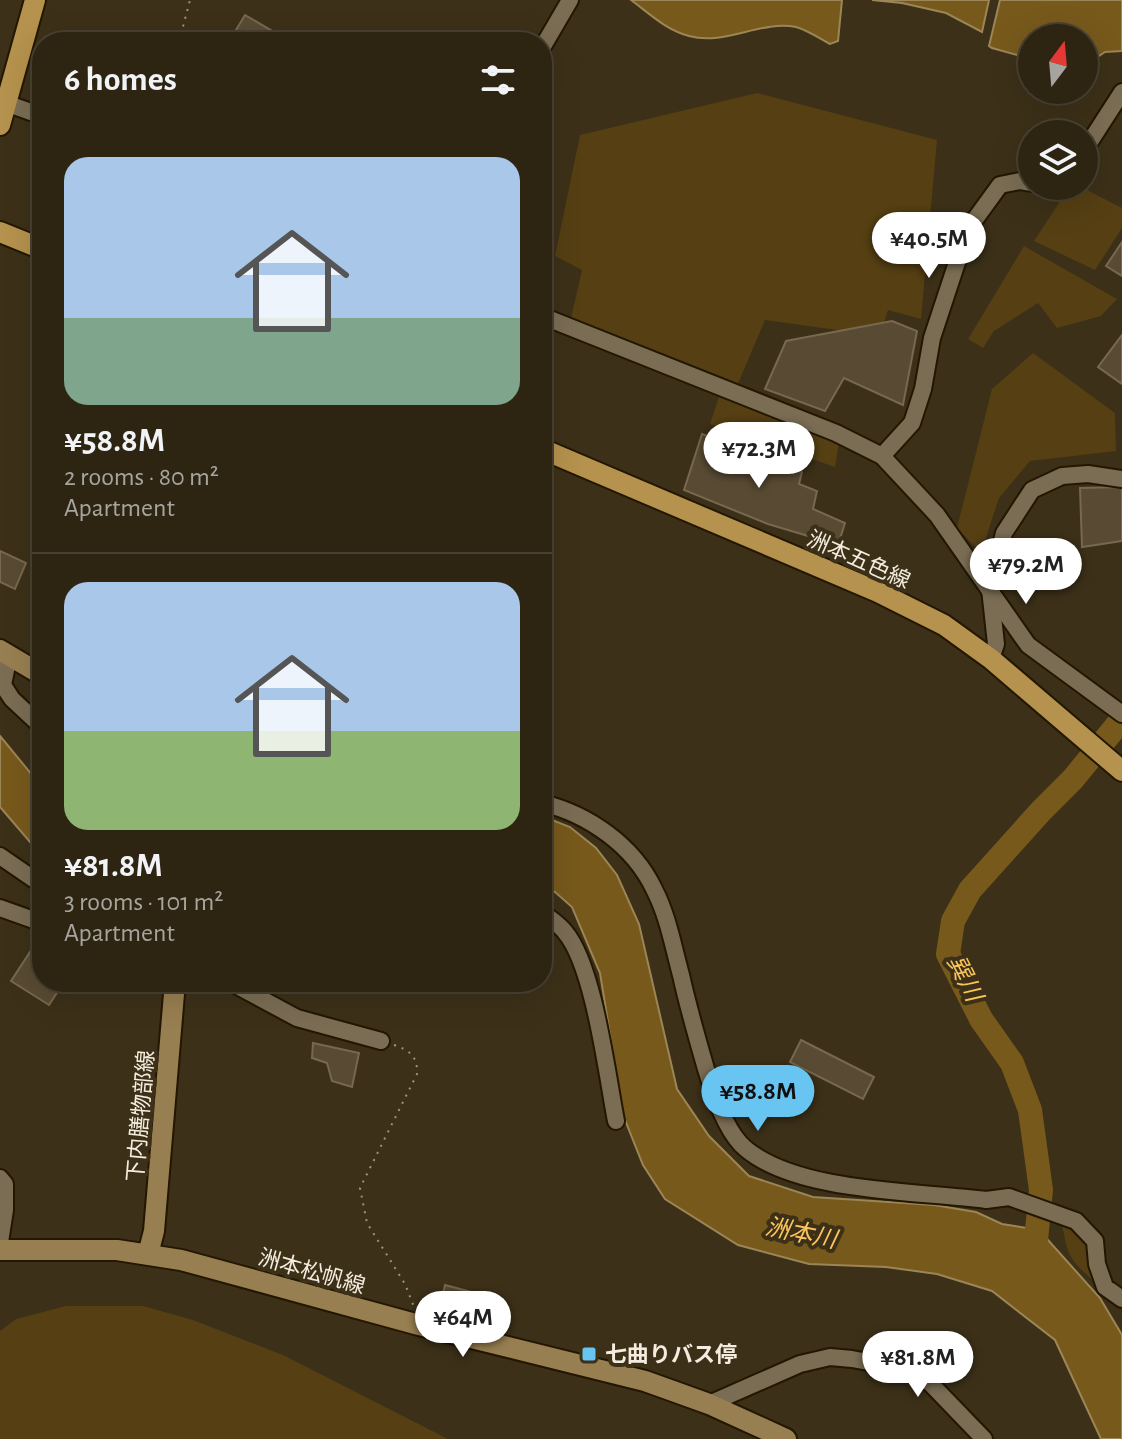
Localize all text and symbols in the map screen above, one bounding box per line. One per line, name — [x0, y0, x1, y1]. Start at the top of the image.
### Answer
north arrow — [1018, 24, 1098, 104]
map controls — [1018, 24, 1098, 200]
icon: filters — [476, 58, 520, 102]
text: 6 homes — [64, 63, 177, 97]
button: layers — [1018, 120, 1098, 200]
icon: home — [220, 209, 364, 353]
pin: ¥40.5M — [864, 212, 994, 280]
text: ¥40.5M — [890, 225, 968, 251]
pin: ¥72.3M — [694, 422, 824, 490]
text: ¥58.8M — [64, 424, 165, 458]
text: ¥72.3M — [721, 435, 797, 461]
text: 2 rooms · 80 m² — [64, 464, 219, 490]
text: Apartment — [64, 495, 175, 521]
street label: 洲本五色線 — [804, 527, 914, 592]
pin: ¥79.2M — [961, 538, 1091, 606]
text: ¥79.2M — [988, 551, 1064, 577]
icon: home — [220, 634, 364, 778]
text: ¥81.8M — [64, 849, 163, 883]
text: 3 rooms · 101 m² — [64, 889, 223, 915]
text: Apartment — [64, 920, 175, 946]
water label: 巽川 — [943, 951, 988, 1008]
street label: 下内膳物部線 — [123, 1049, 158, 1183]
pin: ¥58.8M — [693, 1065, 823, 1133]
text: ¥58.8M — [719, 1078, 797, 1104]
water label: 洲本川 — [763, 1213, 842, 1253]
street label: 洲本松帆線 — [256, 1245, 368, 1298]
pin: ¥64M — [416, 1291, 510, 1359]
text: ¥64M — [433, 1304, 493, 1330]
pin: ¥81.8M — [853, 1331, 983, 1399]
place label: 七曲りバス停 — [605, 1343, 737, 1366]
text: ¥81.8M — [880, 1344, 956, 1370]
marker: 七曲りバス停 — [580, 1345, 598, 1363]

